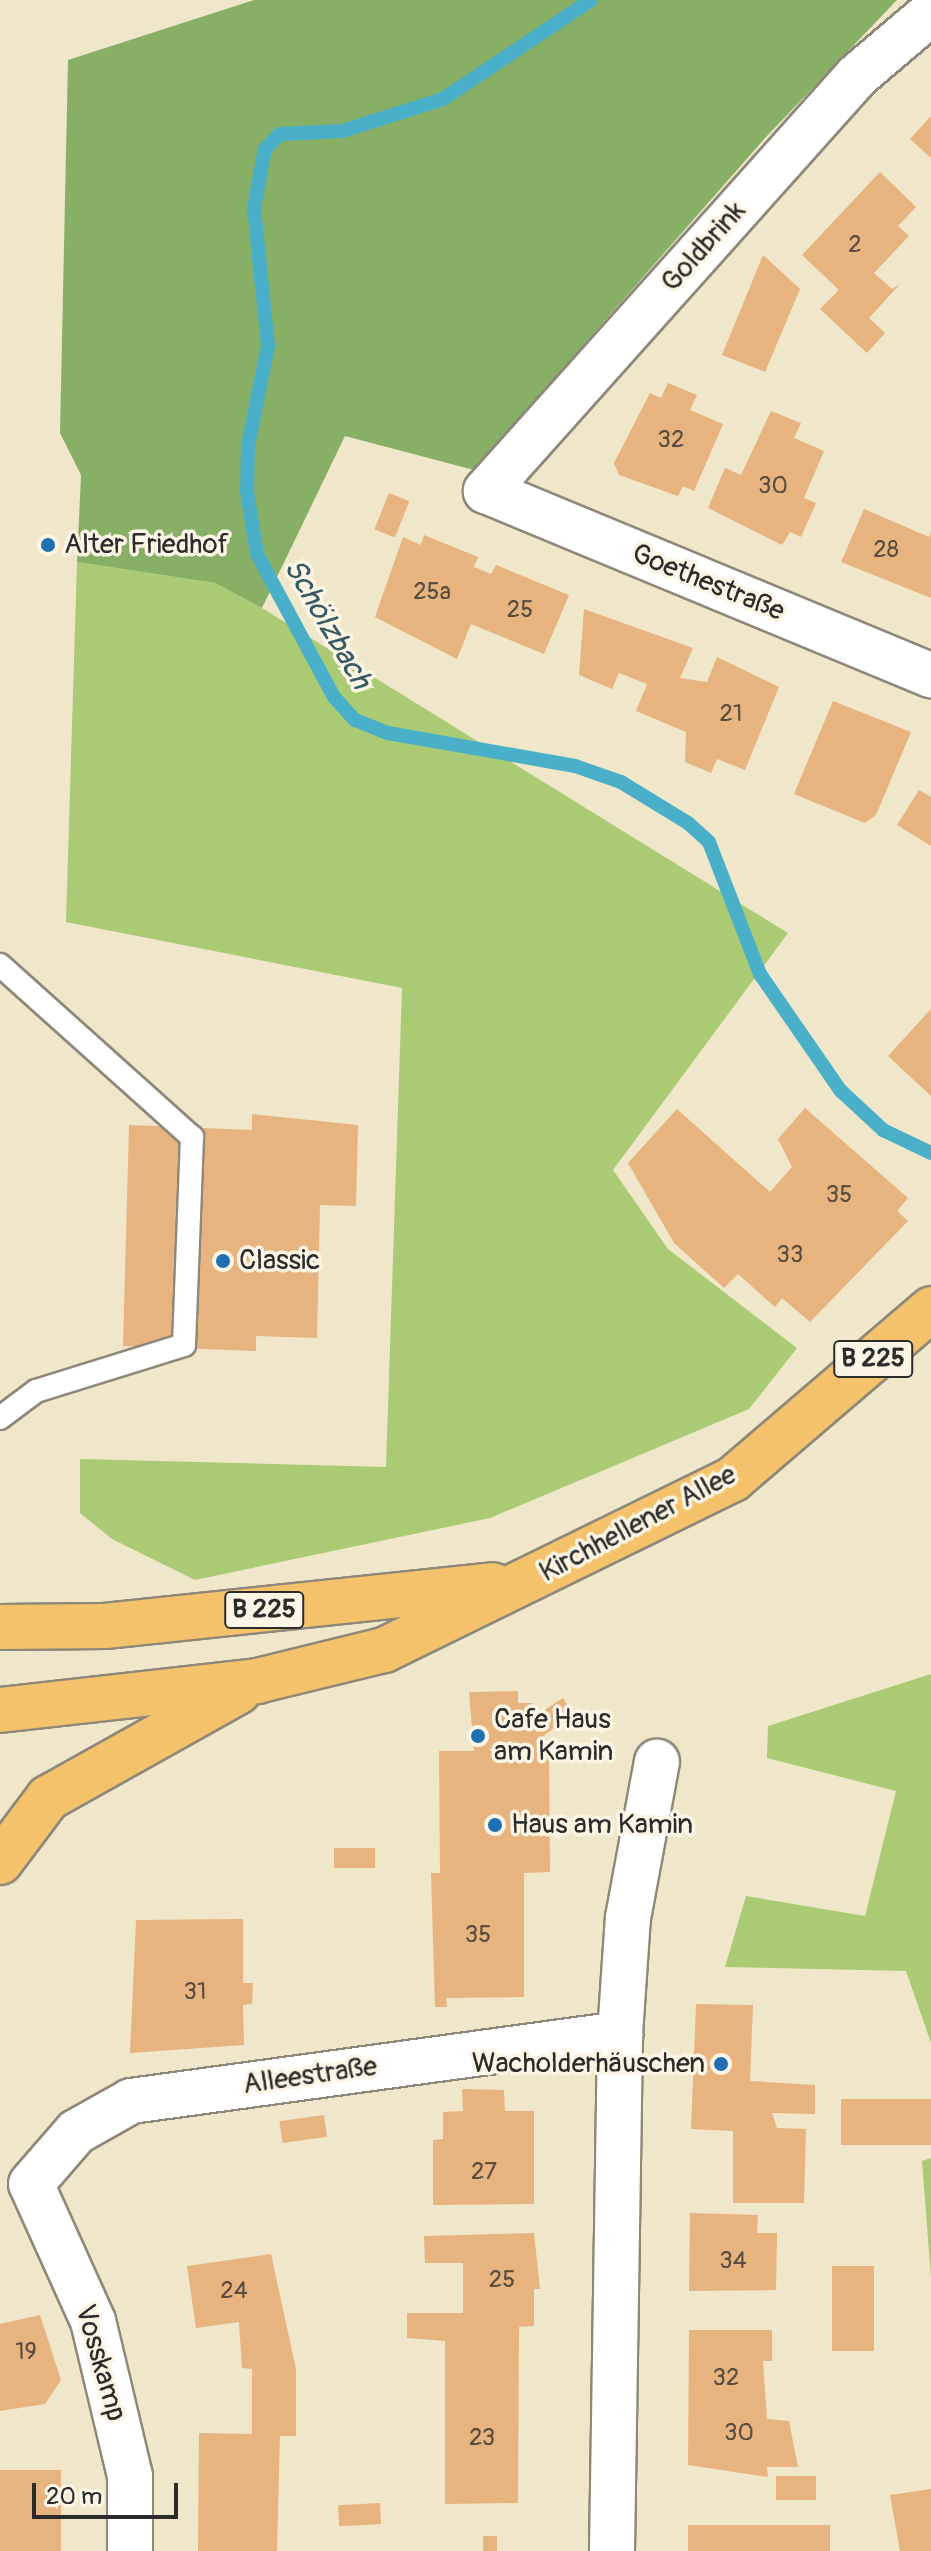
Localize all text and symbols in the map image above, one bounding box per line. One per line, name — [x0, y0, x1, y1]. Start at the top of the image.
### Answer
street label: Goldbrink — [655, 195, 753, 299]
house number: 2 — [848, 231, 862, 259]
house number: 32 — [658, 426, 684, 454]
house number: 30 — [758, 472, 788, 500]
place label: Alter Friedhof — [64, 528, 229, 562]
marker: Alter Friedhof — [39, 536, 57, 554]
house number: 28 — [873, 536, 899, 564]
street label: Goethestraße — [627, 537, 789, 629]
water label: Schölzbach — [275, 553, 379, 695]
house number: 25a — [413, 578, 451, 606]
house number: 25 — [507, 596, 533, 624]
house number: 21 — [720, 700, 742, 728]
house number: 35 — [826, 1181, 852, 1209]
house number: 33 — [777, 1241, 803, 1269]
place label: Classic — [239, 1244, 320, 1278]
marker: Classic — [214, 1252, 232, 1270]
road number: B 225 — [833, 1337, 913, 1381]
street label: Kirchhellener Allee — [534, 1458, 742, 1590]
road number: B 225 — [224, 1588, 304, 1632]
place label: Cafe Haus am Kamin — [494, 1703, 613, 1769]
marker: Cafe Haus am Kamin — [469, 1727, 487, 1745]
place label: Haus am Kamin — [511, 1808, 693, 1842]
marker: Haus am Kamin — [486, 1816, 504, 1834]
house number: 35 — [465, 1921, 491, 1949]
house number: 31 — [184, 1978, 206, 2006]
place label: Wacholderhäuschen — [472, 2047, 705, 2081]
street label: Alleestraße — [241, 2050, 379, 2102]
marker: Wacholderhäuschen — [712, 2055, 730, 2073]
house number: 27 — [471, 2158, 497, 2186]
house number: 34 — [719, 2247, 747, 2275]
house number: 25 — [489, 2266, 515, 2294]
house number: 24 — [220, 2277, 248, 2305]
street label: Vosskamp — [67, 2301, 133, 2425]
house number: 19 — [15, 2338, 37, 2366]
house number: 32 — [713, 2364, 739, 2392]
house number: 30 — [724, 2419, 754, 2447]
house number: 23 — [469, 2424, 495, 2452]
scale bar — [36, 2467, 182, 2517]
text: 20 m — [46, 2482, 102, 2511]

